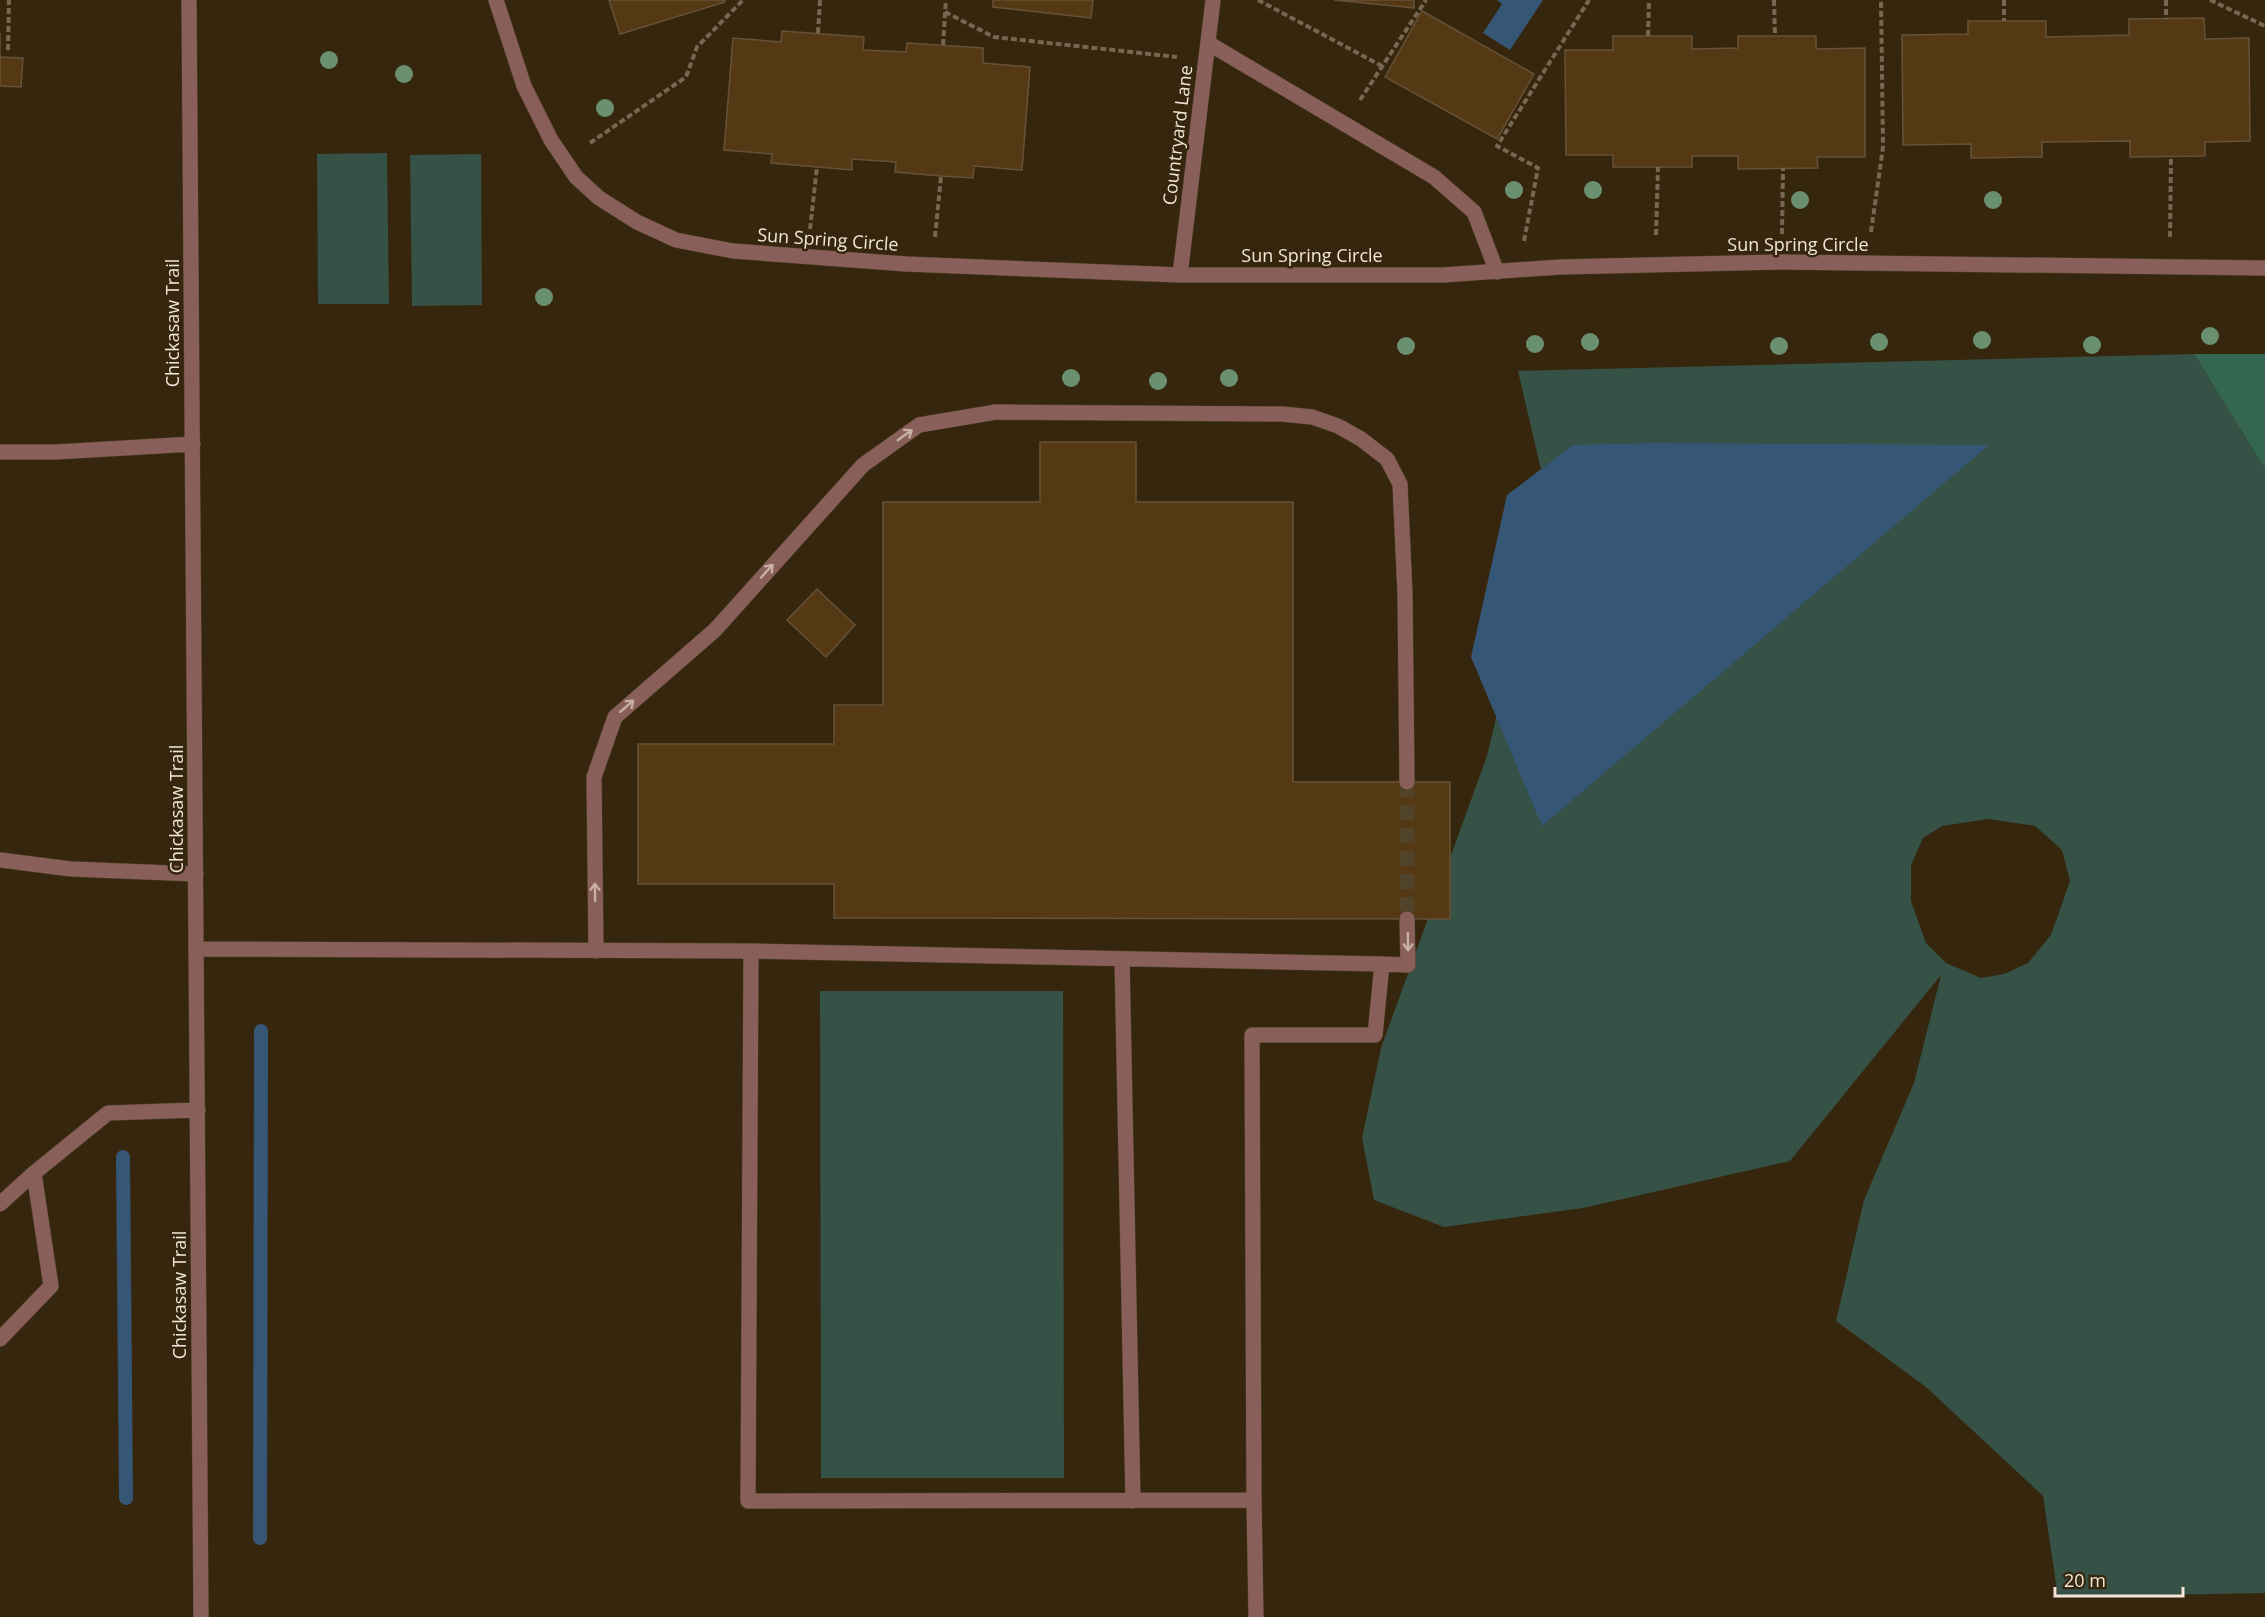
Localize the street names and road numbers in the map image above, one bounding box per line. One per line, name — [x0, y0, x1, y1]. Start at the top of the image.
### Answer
street label: Countryard Lane — [1157, 64, 1197, 206]
street label: Sun Spring Circle — [757, 222, 899, 256]
street label: Sun Spring Circle — [1727, 232, 1869, 256]
street label: Sun Spring Circle — [1241, 243, 1383, 267]
street label: Chickasaw Trail — [160, 259, 184, 387]
street label: Chickasaw Trail — [164, 745, 188, 873]
street label: Chickasaw Trail — [167, 1231, 191, 1359]

